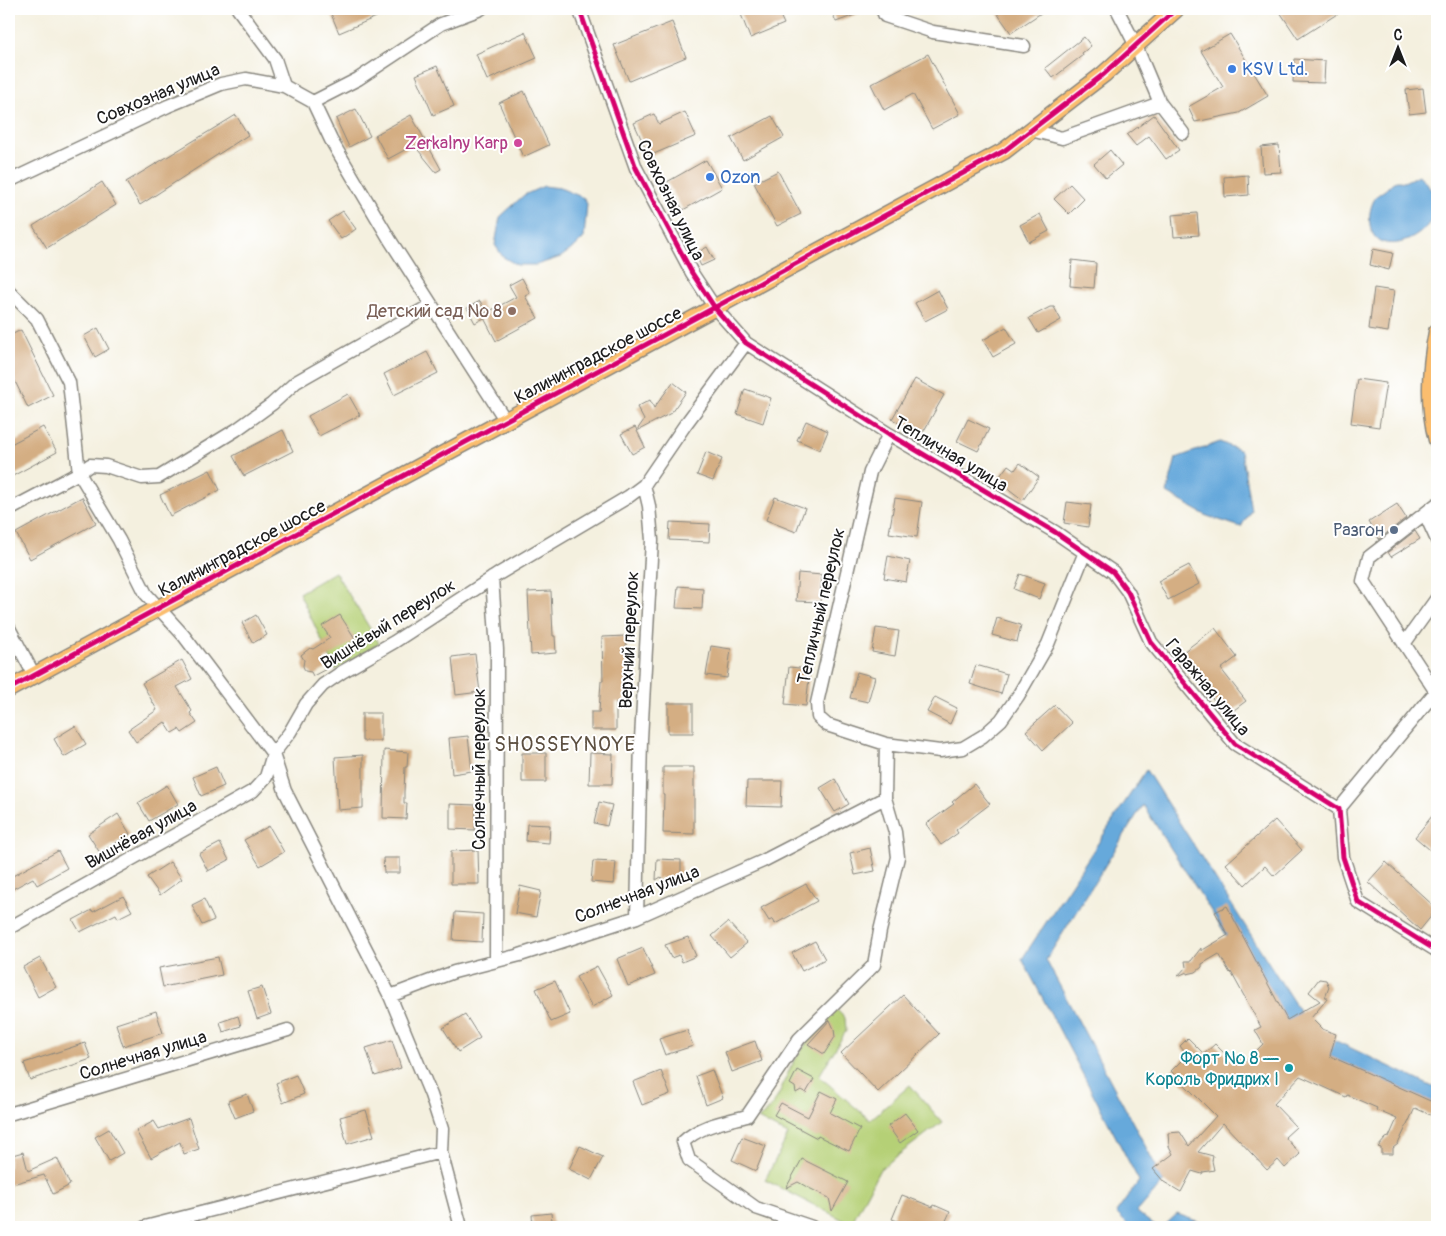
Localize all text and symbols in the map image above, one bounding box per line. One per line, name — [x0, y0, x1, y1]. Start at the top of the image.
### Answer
north arrow — [1374, 22, 1424, 72]
text: С — [1394, 27, 1403, 44]
street label: Совхозная улица — [93, 58, 223, 131]
place label: KSV Ltd. — [1242, 58, 1308, 81]
marker: KSV Ltd. — [1226, 63, 1238, 75]
place label: Zerkalny Karp — [405, 132, 508, 155]
street label: Совхозная улица — [631, 136, 710, 264]
marker: Zerkalny Karp — [512, 137, 524, 149]
place label: Ozon — [720, 166, 760, 189]
marker: Ozon — [704, 171, 716, 183]
place label: Детский сад № 8 — [366, 300, 502, 323]
street label: Калининградское шоссе — [511, 301, 686, 409]
marker: Детский сад № 8 — [506, 305, 518, 317]
street label: Тепличная улица — [889, 411, 1012, 498]
street label: Калининградское шоссе — [155, 494, 330, 602]
place label: Разгон — [1333, 519, 1384, 542]
marker: Разгон — [1388, 524, 1400, 536]
street label: Тепличный переулок — [792, 526, 851, 686]
street label: Верхний переулок — [614, 571, 645, 709]
street label: Вишнёвый переулок — [317, 574, 460, 675]
street label: Гаражная улица — [1160, 634, 1255, 741]
street label: Солнечный переулок — [468, 688, 491, 850]
district label: SHOSSEYNOYE — [494, 732, 636, 757]
street label: Вишнёвая улица — [81, 794, 201, 875]
street label: Солнечная улица — [572, 860, 703, 929]
street label: Солнечная улица — [77, 1025, 209, 1086]
place label: Форт № 8 — Король Фридрих I — [1145, 1047, 1279, 1091]
marker: Форт № 8 — Король Фридрих I — [1283, 1062, 1295, 1074]

